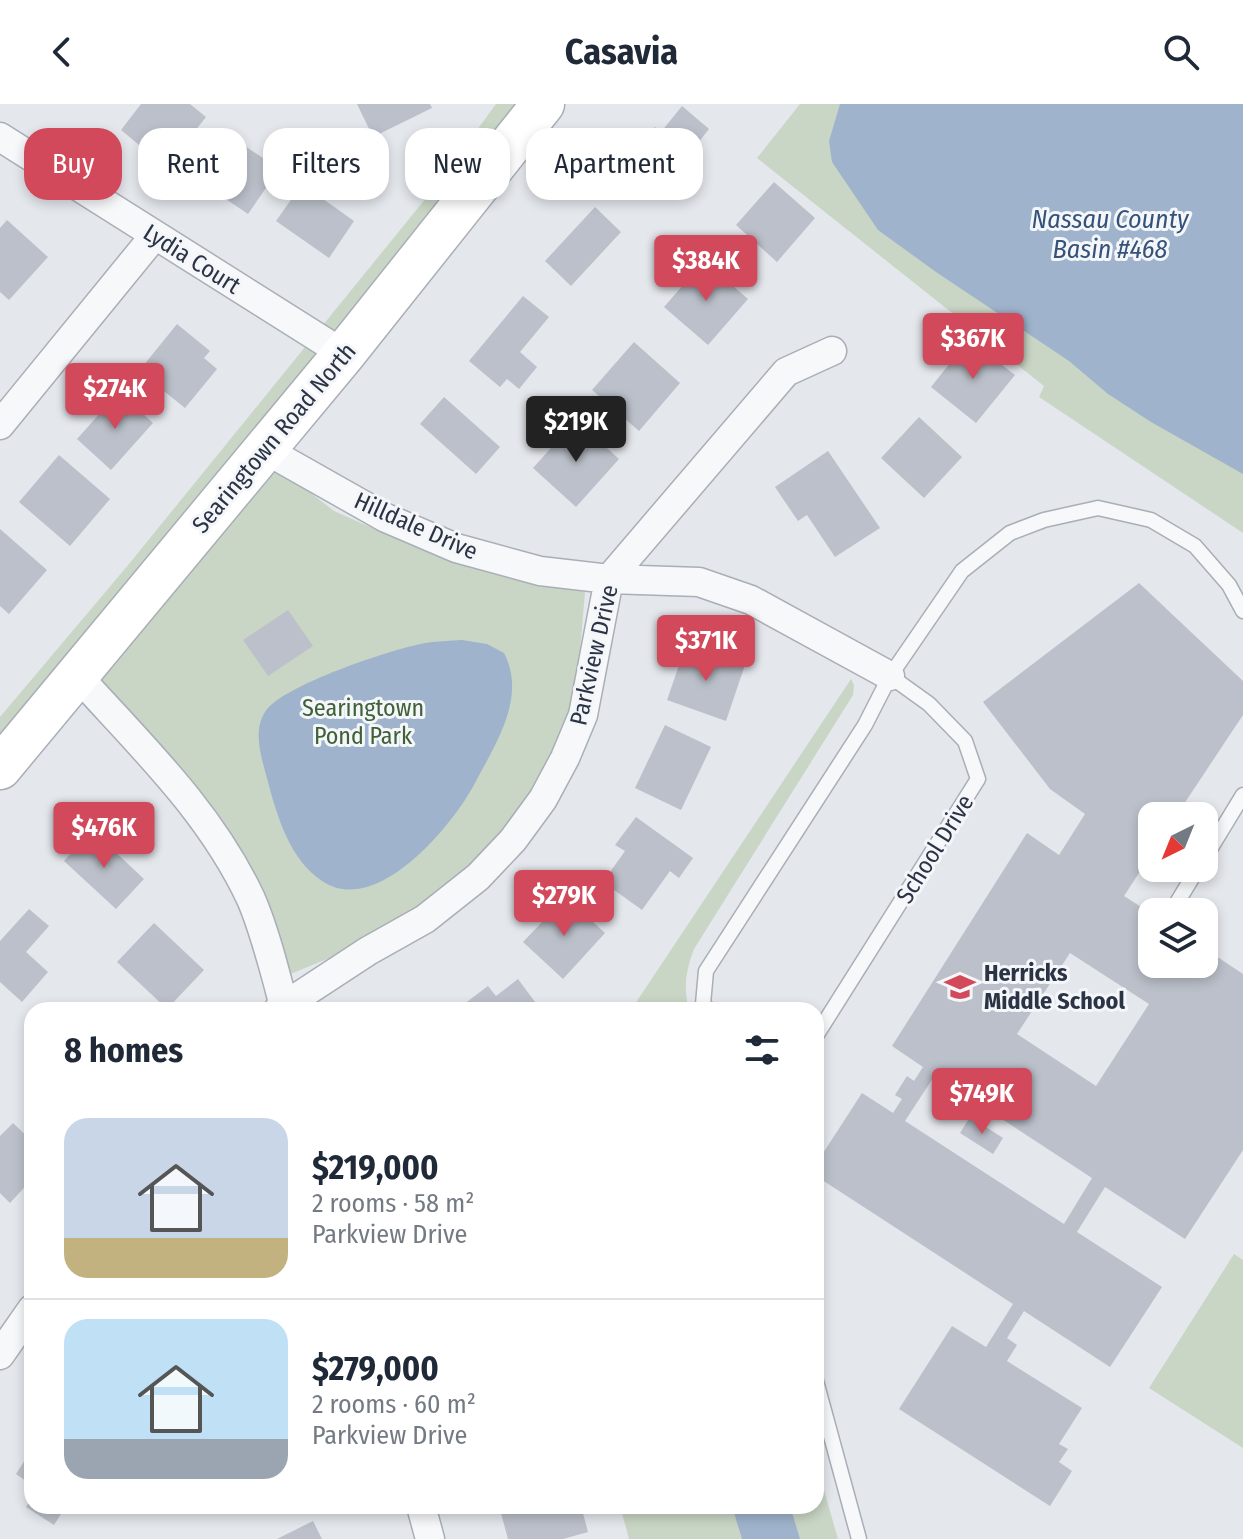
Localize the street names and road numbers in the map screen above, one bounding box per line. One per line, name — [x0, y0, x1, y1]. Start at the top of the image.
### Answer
street label: Lydia Court — [138, 218, 246, 300]
street label: Searingtown Road North — [186, 337, 362, 539]
street label: Hilldale Drive — [350, 486, 482, 566]
street label: Parkview Drive — [564, 582, 624, 728]
street label: School Drive — [891, 789, 979, 909]

